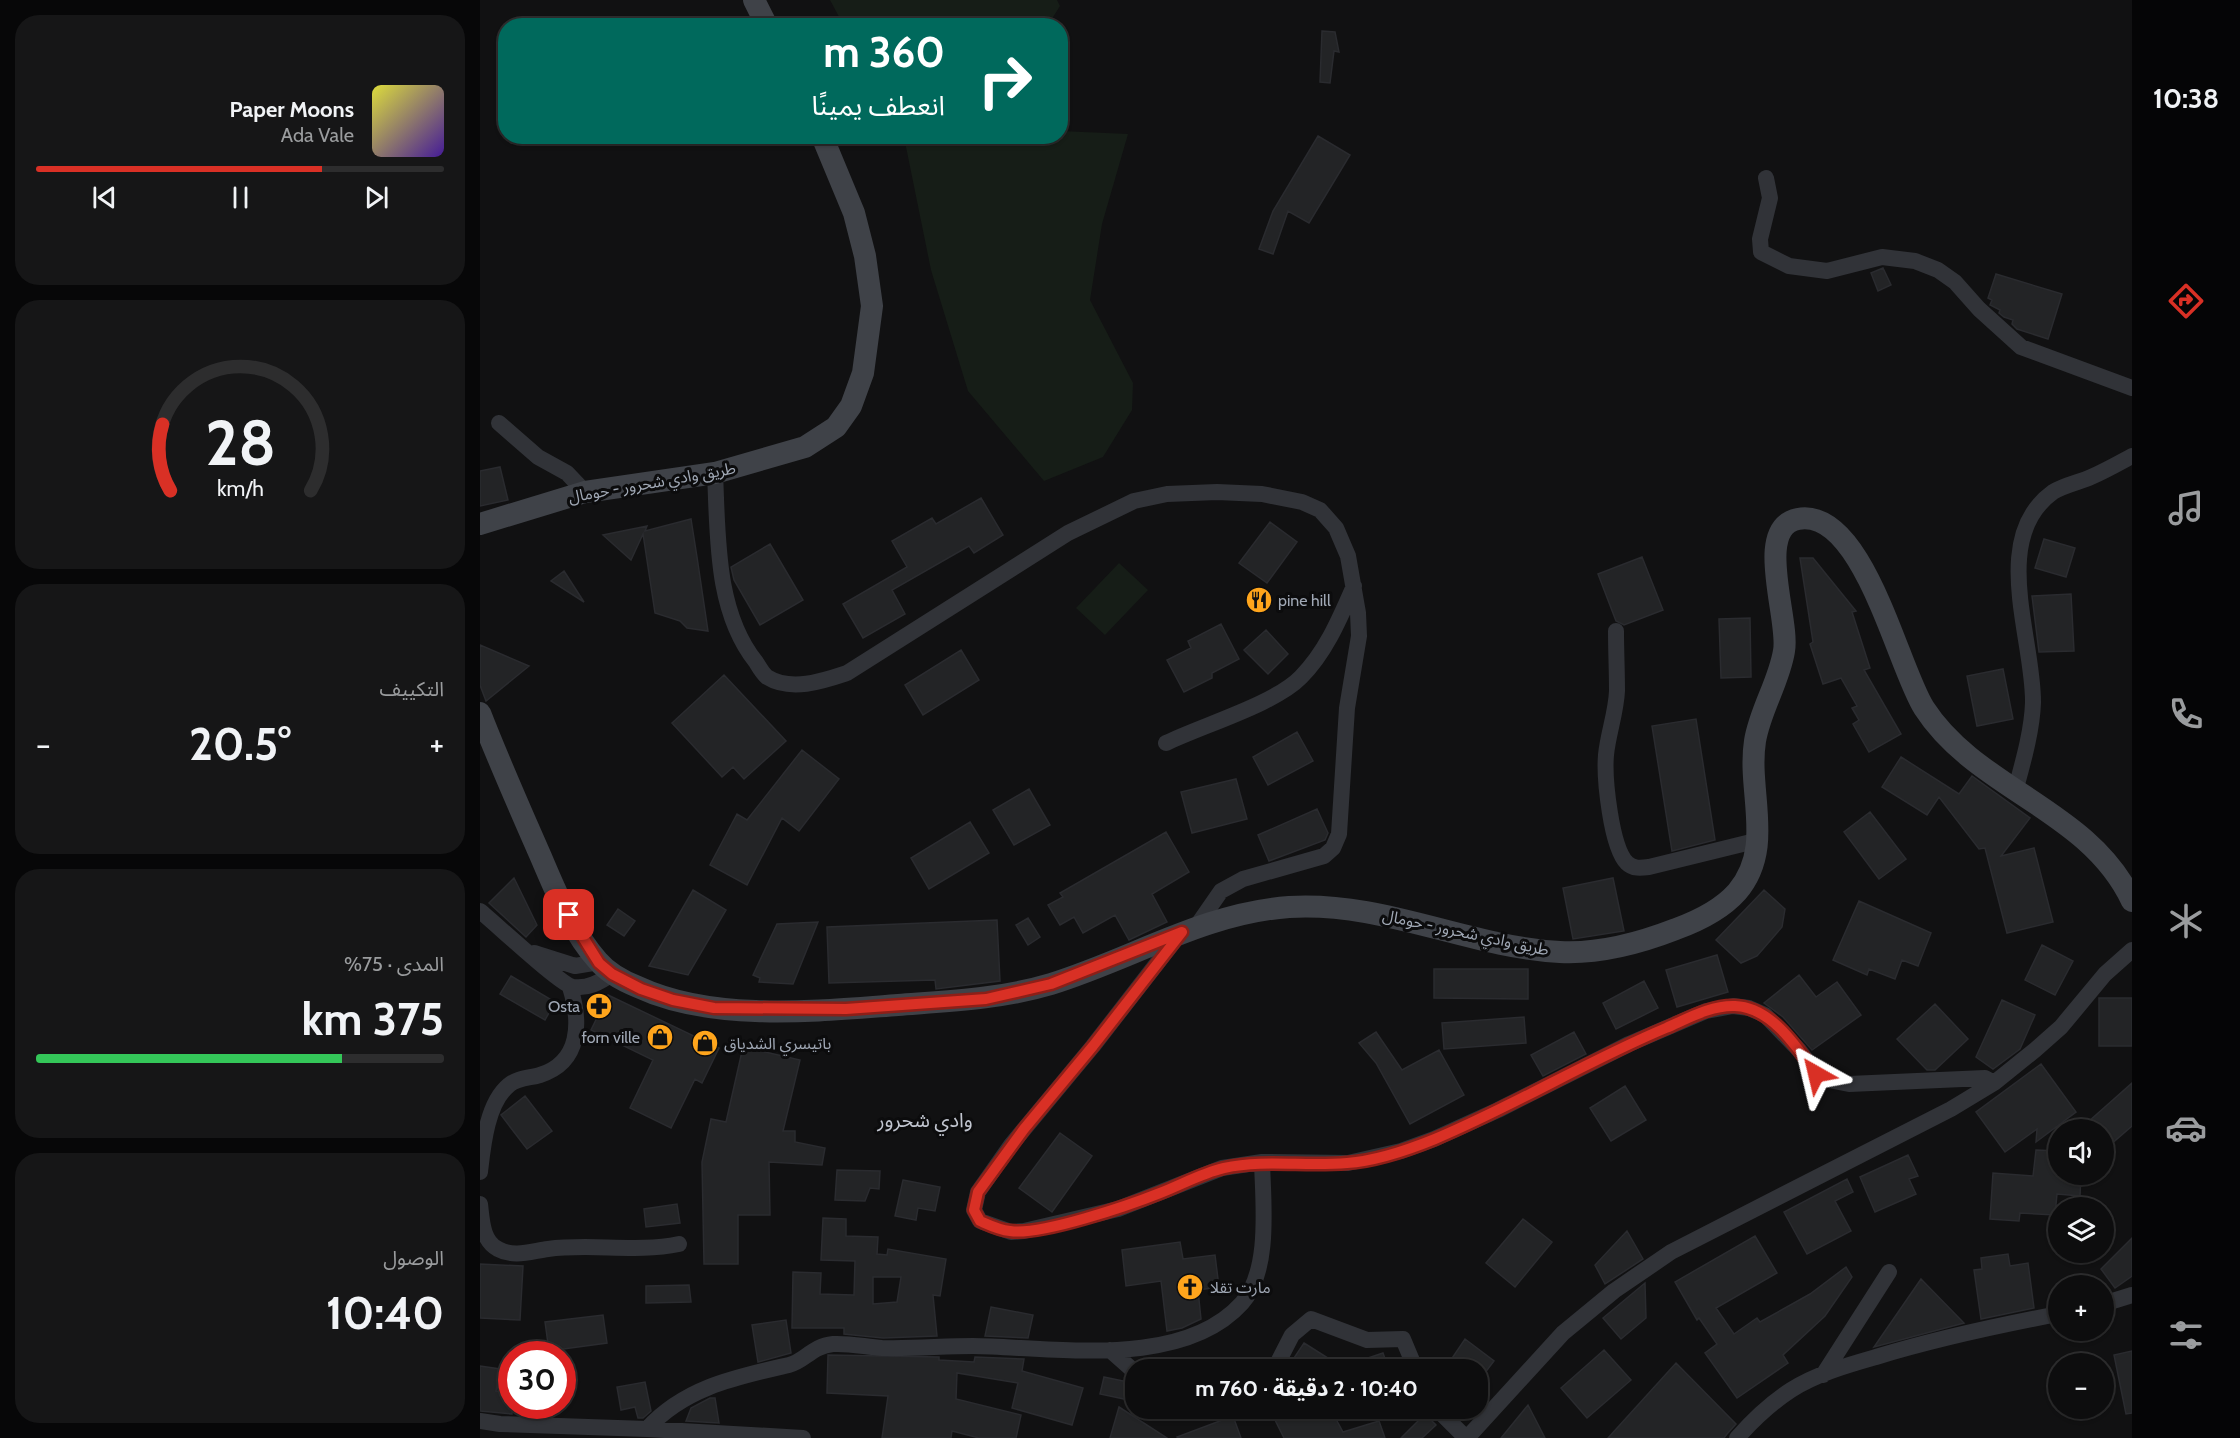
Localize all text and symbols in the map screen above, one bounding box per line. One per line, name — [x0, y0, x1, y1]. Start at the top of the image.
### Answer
text: 360 m — [823, 26, 945, 78]
icon: right — [966, 42, 1044, 120]
text: 10:38 — [2153, 82, 2219, 115]
text: انعطف يمينًا — [811, 89, 945, 122]
text: Paper Moons — [230, 96, 354, 123]
text: Ada Vale — [281, 123, 354, 147]
icon: previous — [88, 181, 121, 214]
icon: pause — [224, 181, 257, 214]
icon: next — [360, 181, 393, 214]
icon: directions — [2165, 280, 2207, 322]
text: 28 — [205, 406, 275, 482]
street label: طريق وادي شحرور - حومال — [567, 458, 738, 509]
text: km/h — [217, 476, 263, 502]
icon: music — [2165, 487, 2207, 529]
restaurant icon: pine hill — [1244, 585, 1274, 615]
place label: pine hill — [1278, 591, 1331, 610]
text: التكييف — [380, 677, 444, 701]
icon: phone — [2165, 693, 2207, 735]
text: 20.5° — [189, 717, 291, 771]
text: − — [36, 724, 51, 764]
text: + — [429, 724, 444, 764]
pin — [543, 889, 594, 940]
icon: arrive — [552, 898, 585, 931]
icon: climate — [2165, 900, 2207, 942]
street label: طريق وادي شحرور - حومال — [1380, 906, 1551, 962]
text: المدى · 75% — [344, 952, 444, 976]
pharmacy icon: Osta — [584, 991, 614, 1021]
text: 375 km — [302, 992, 444, 1046]
place label: Osta — [548, 997, 580, 1016]
shop icon: forn ville — [645, 1022, 675, 1052]
place label: forn ville — [582, 1028, 640, 1047]
shop icon: باتيسري الشدياق — [690, 1028, 720, 1058]
place label: باتيسري الشدياق — [724, 1034, 831, 1056]
position arrow — [1784, 1042, 1848, 1106]
icon: car — [2165, 1107, 2207, 1149]
district label: وادي شحرور — [876, 1108, 973, 1136]
map controls — [2048, 1119, 2114, 1419]
button: sound — [2048, 1119, 2114, 1185]
button: layers — [2048, 1197, 2114, 1263]
text: الوصول — [383, 1246, 444, 1270]
church icon: مارت تقلا — [1175, 1272, 1205, 1302]
button: + — [2048, 1275, 2114, 1341]
place label: مارت تقلا — [1210, 1278, 1271, 1297]
text: 10:40 — [326, 1286, 444, 1340]
icon: filters — [2165, 1314, 2207, 1356]
speed limit sign: 30 — [498, 1341, 576, 1419]
button: − — [2048, 1353, 2114, 1419]
text: 10:40 · 2 دقيقة · 760 m — [1195, 1375, 1418, 1402]

